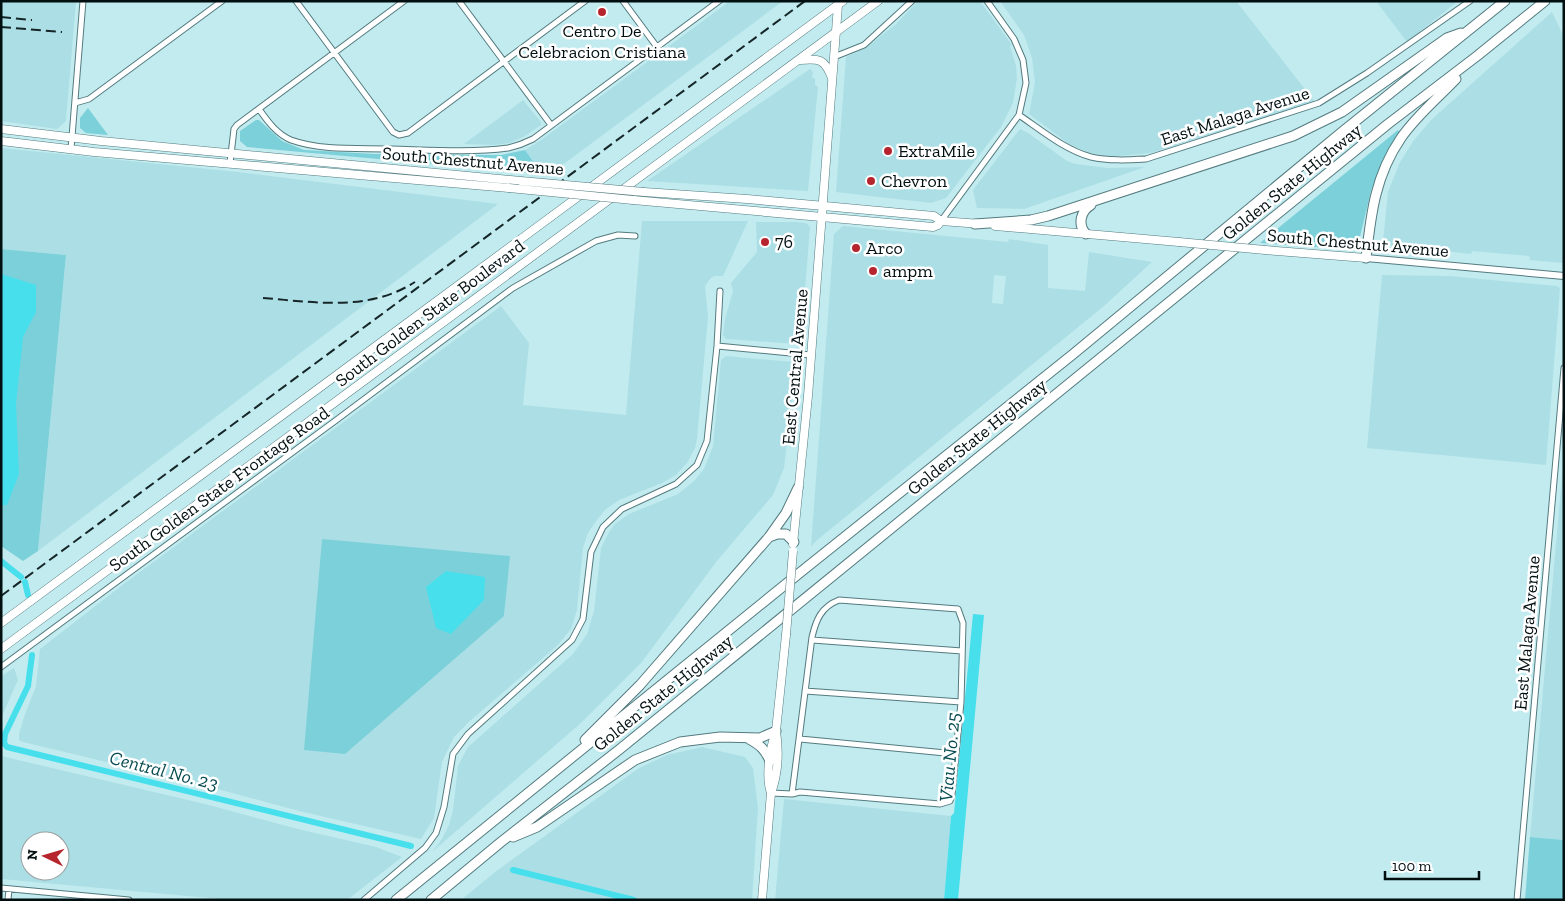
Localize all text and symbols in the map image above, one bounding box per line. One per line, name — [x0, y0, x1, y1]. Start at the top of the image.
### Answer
marker: Centro De Celebracion Cristiana — [596, 6, 608, 18]
place label: Centro De Celebracion Cristiana — [518, 20, 686, 63]
street label: East Malaga Avenue — [1158, 82, 1312, 150]
street label: Golden State Highway — [1218, 119, 1367, 245]
place label: ExtraMile — [898, 140, 975, 162]
street label: South Chestnut Avenue — [381, 142, 565, 180]
marker: ExtraMile — [882, 145, 894, 157]
place label: Chevron — [881, 170, 948, 192]
marker: Chevron — [865, 175, 877, 187]
street label: South Chestnut Avenue — [1266, 224, 1450, 262]
place label: 76 — [775, 231, 793, 253]
street label: South Golden State Boulevard — [331, 235, 529, 391]
marker: 76 — [759, 236, 771, 248]
place label: Arco — [866, 237, 903, 259]
marker: Arco — [850, 242, 862, 254]
place label: ampm — [883, 260, 933, 282]
marker: ampm — [867, 265, 879, 277]
street label: East Central Avenue — [777, 288, 813, 446]
street label: Golden State Highway — [903, 374, 1052, 500]
street label: South Golden State Frontage Road — [105, 402, 333, 576]
street label: East Malaga Avenue — [1509, 555, 1545, 711]
street label: Golden State Highway — [589, 630, 738, 756]
water label: Viau No. 25 — [934, 711, 965, 803]
water label: Central No. 23 — [107, 746, 221, 795]
north arrow — [20, 831, 70, 881]
scale bar — [1385, 848, 1479, 880]
text: N — [24, 849, 42, 861]
text: 100 m — [1392, 857, 1431, 875]

